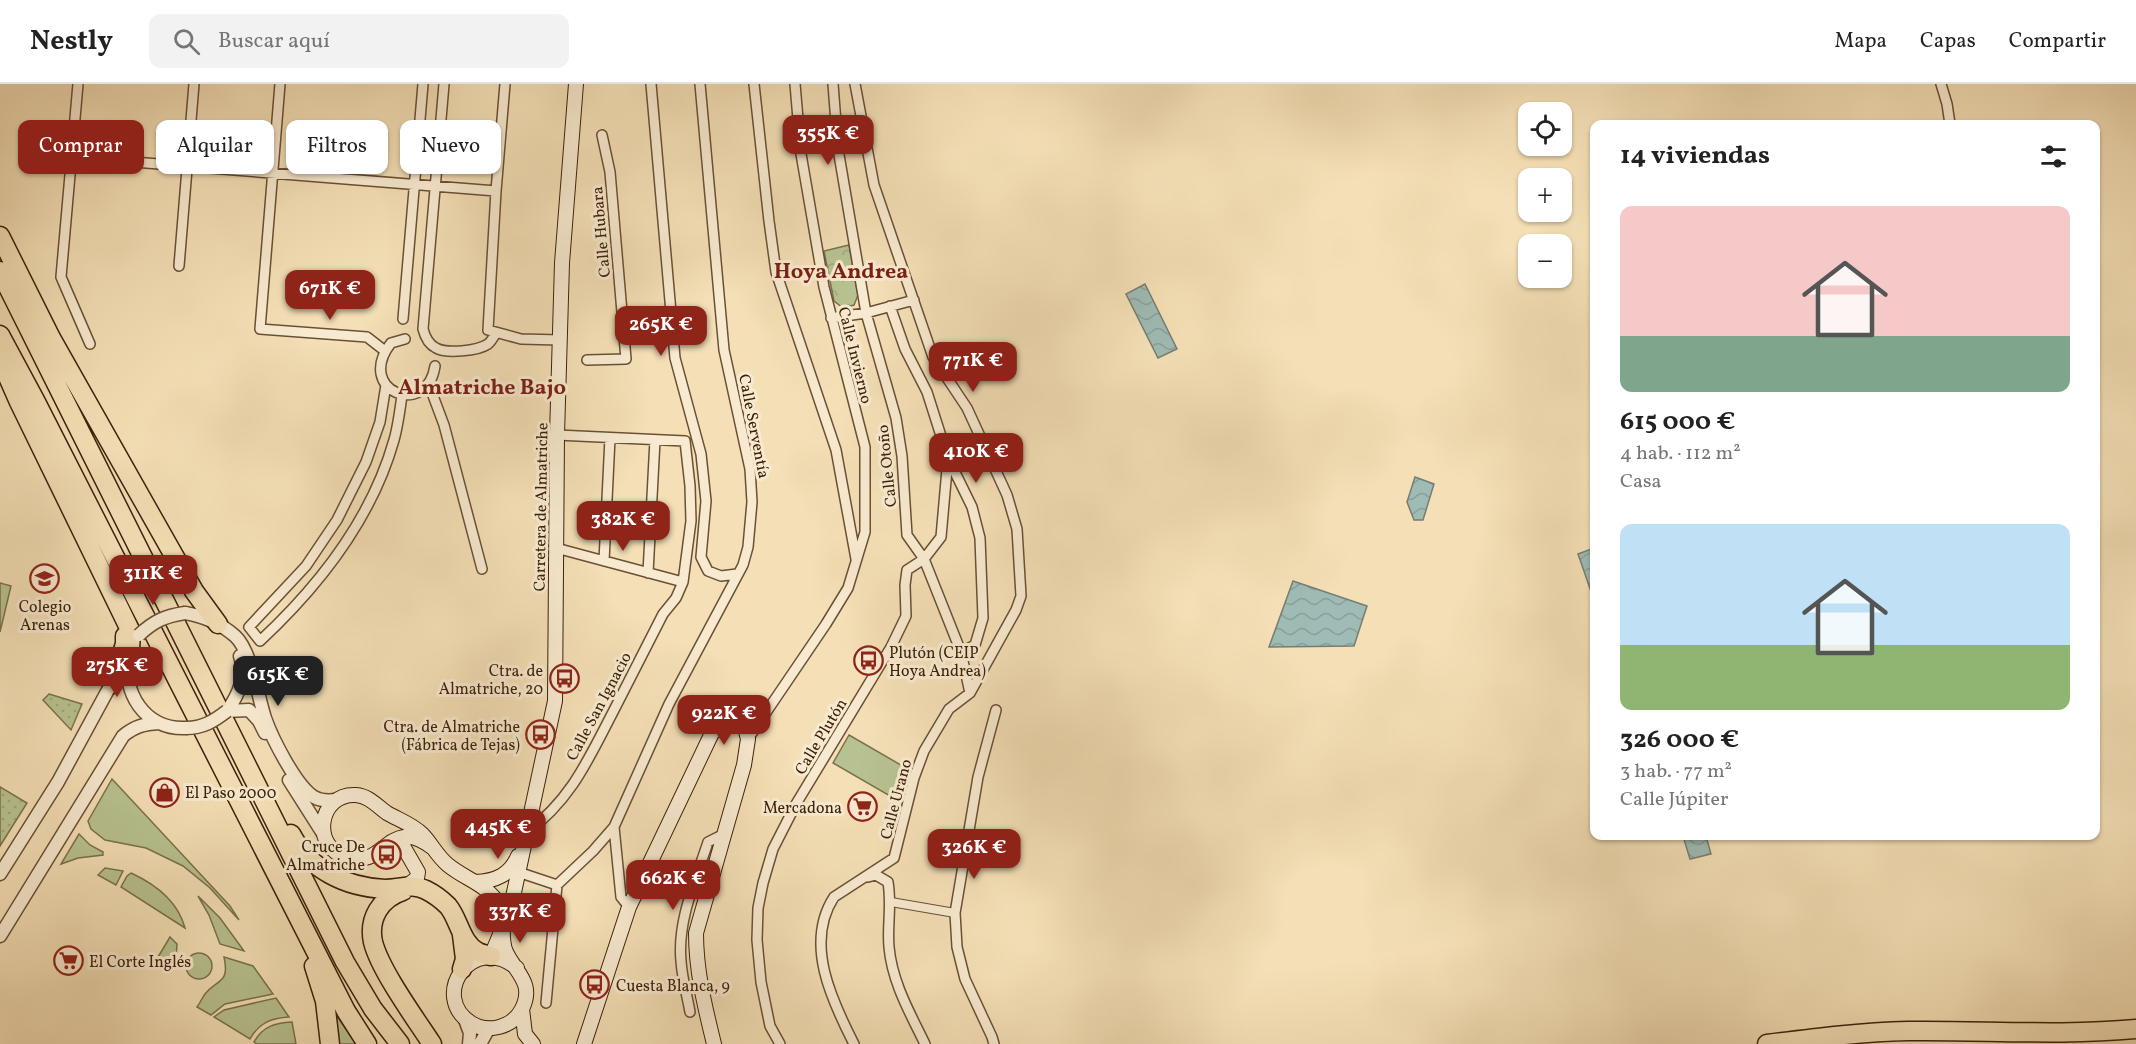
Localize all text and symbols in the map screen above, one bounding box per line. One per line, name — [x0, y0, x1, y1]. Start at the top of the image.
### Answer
search box — [149, 14, 569, 68]
text: Nestly — [30, 22, 113, 61]
icon: search — [170, 25, 203, 58]
text: Buscar aquí — [218, 26, 330, 57]
text: Mapa — [1835, 27, 1887, 56]
text: Capas — [1920, 27, 1976, 56]
text: Compartir — [2009, 27, 2106, 56]
map controls — [1518, 102, 1572, 288]
button: locate — [1518, 102, 1572, 156]
pin: 355K € — [779, 115, 877, 166]
chip: Comprar — [18, 120, 144, 174]
chip: Alquilar — [156, 120, 274, 174]
chip: Filtros — [286, 120, 388, 174]
chip: Nuevo — [400, 120, 501, 174]
text: 355K € — [797, 120, 859, 148]
text: 14 viviendas — [1620, 138, 1770, 174]
icon: filters — [2037, 140, 2070, 173]
button: + — [1518, 168, 1572, 222]
street label: Calle Hubara — [587, 185, 617, 278]
button: − — [1518, 234, 1572, 288]
icon: home — [1791, 245, 1899, 353]
district label: Hoya Andrea — [774, 257, 908, 288]
pin: 671K € — [281, 270, 379, 321]
text: 671K € — [299, 275, 361, 303]
street label: Calle Invierno — [831, 305, 877, 406]
pin: 265K € — [612, 306, 710, 357]
text: 265K € — [629, 311, 693, 339]
pin: 771K € — [924, 342, 1022, 393]
text: 771K € — [943, 347, 1003, 375]
street label: Calle Serventía — [732, 372, 774, 480]
district label: Almatriche Bajo — [398, 373, 566, 404]
text: 615 000 € — [1620, 404, 1735, 440]
street label: Carretera de Almatriche — [530, 422, 554, 592]
street label: Calle Otoño — [873, 424, 903, 508]
pin: 410K € — [927, 433, 1025, 484]
text: 410K € — [943, 438, 1009, 466]
text: 4 hab. · 112 m² — [1620, 440, 1741, 468]
text: Casa — [1620, 468, 1662, 496]
pin: 382K € — [574, 501, 672, 552]
text: 382K € — [591, 506, 655, 534]
pin: 311K € — [104, 555, 202, 606]
text: 311K € — [123, 560, 183, 588]
school or university icon: Colegio Arenas — [29, 562, 61, 594]
icon: home — [1791, 563, 1899, 671]
place label: Colegio Arenas — [19, 597, 71, 637]
place label: Plutón (CEIP Hoya Andrea) — [889, 643, 986, 683]
bus stop icon: Plutón (CEIP Hoya Andrea) — [852, 645, 884, 677]
pin: 275K € — [68, 647, 166, 698]
street label: Calle San Ignacio — [562, 649, 638, 765]
text: 275K € — [86, 652, 148, 680]
pin: 615K € — [229, 656, 327, 707]
text: 615K € — [247, 661, 309, 689]
place label: Ctra. de Almatriche, 20 — [439, 661, 543, 701]
bus stop icon: Ctra. de Almatriche, 20 — [548, 663, 580, 695]
pin: 922K € — [675, 695, 773, 746]
street label: Calle Plutón — [790, 695, 853, 779]
text: 922K € — [691, 700, 757, 728]
place label: Ctra. de Almatriche (Fábrica de Tejas) — [384, 717, 520, 757]
bus stop icon: Ctra. de Almatriche (Fábrica de Tejas) — [525, 719, 557, 751]
text: 326 000 € — [1620, 722, 1739, 758]
street label: Calle Urano — [876, 757, 918, 842]
text: 3 hab. · 77 m² — [1620, 758, 1732, 786]
shop icon: El Paso 2000 — [148, 776, 180, 808]
place label: El Paso 2000 — [185, 783, 276, 805]
text: Calle Júpiter — [1620, 786, 1728, 814]
supermarket icon: Mercadona — [847, 791, 879, 823]
place label: Mercadona — [763, 798, 842, 820]
pin: 445K € — [449, 809, 547, 860]
text: 445K € — [465, 814, 531, 842]
pin: 326K € — [925, 829, 1023, 880]
text: 326K € — [942, 834, 1006, 862]
place label: Cruce De Almatriche — [286, 837, 365, 877]
bus stop icon: Cruce De Almatriche — [370, 839, 402, 871]
pin: 662K € — [624, 860, 722, 911]
text: 662K € — [640, 865, 706, 893]
pin: 337K € — [471, 893, 569, 944]
text: 337K € — [488, 898, 552, 926]
supermarket icon: El Corte Inglés — [52, 945, 84, 977]
place label: El Corte Inglés — [89, 952, 191, 974]
bus stop icon: Cuesta Blanca, 9 — [579, 969, 611, 1001]
place label: Cuesta Blanca, 9 — [616, 976, 730, 998]

